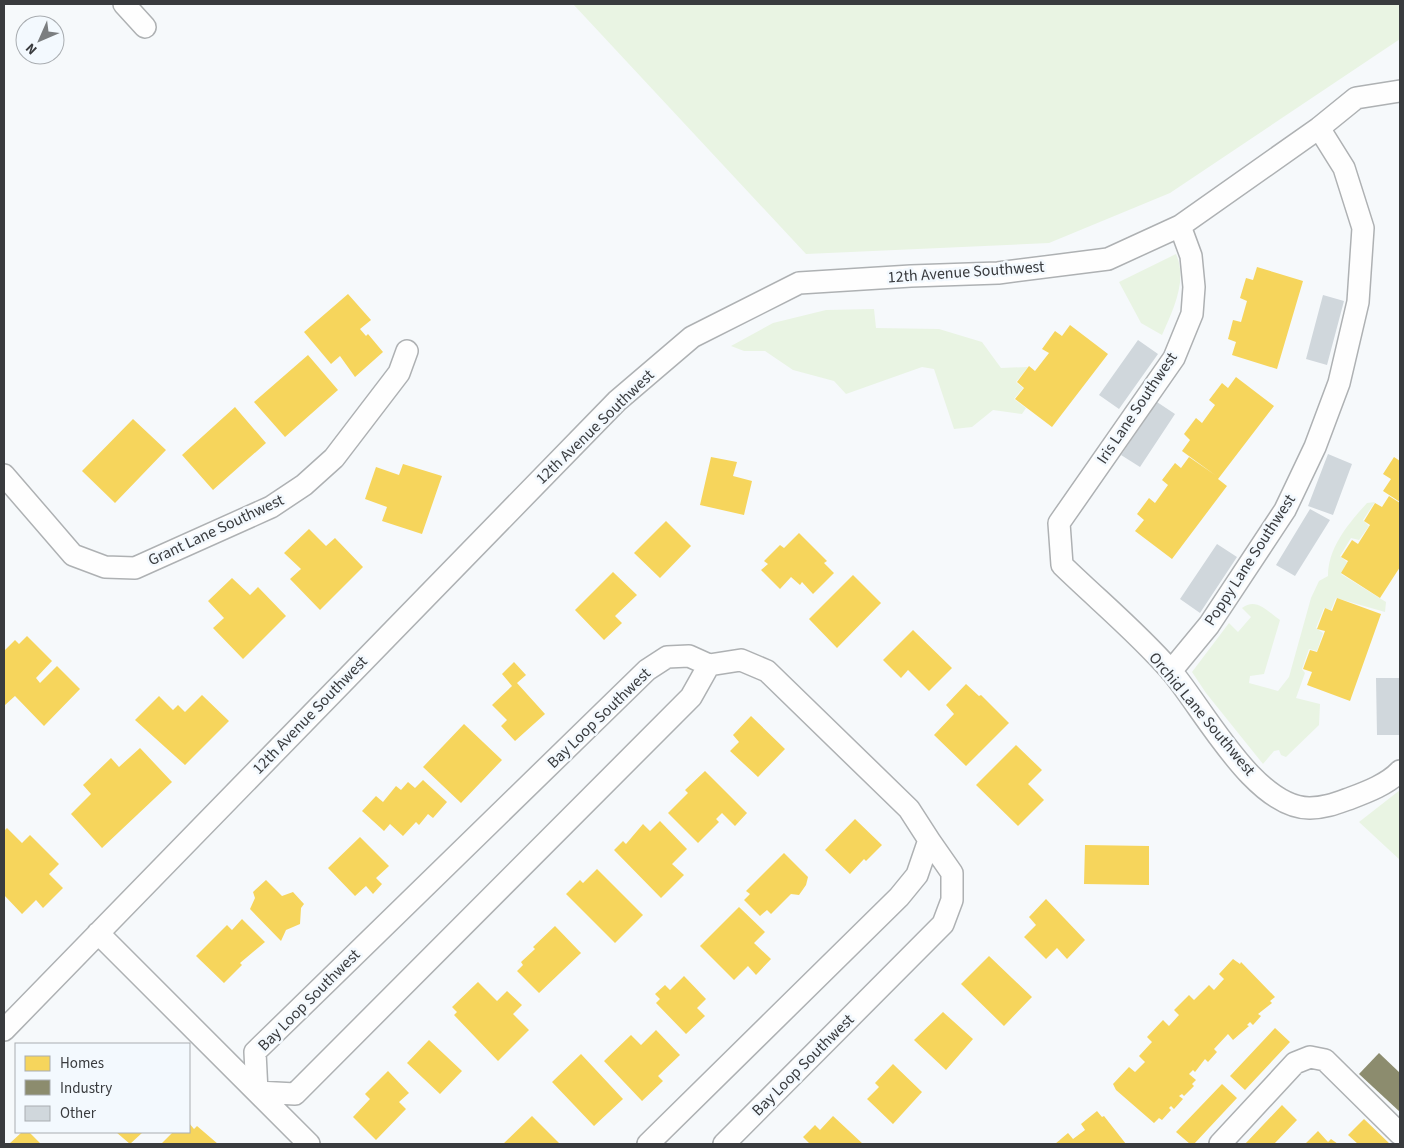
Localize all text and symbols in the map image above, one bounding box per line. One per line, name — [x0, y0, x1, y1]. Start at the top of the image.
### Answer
north arrow — [15, 15, 65, 65]
text: N — [21, 38, 42, 59]
street label: 12th Avenue Southwest — [887, 256, 1046, 288]
street label: Iris Lane Southwest — [1091, 347, 1183, 468]
street label: 12th Avenue Southwest — [531, 364, 660, 489]
street label: Grant Lane Southwest — [145, 489, 288, 571]
street label: Poppy Lane Southwest — [1199, 490, 1301, 630]
street label: Orchid Lane Southwest — [1144, 648, 1261, 781]
street label: 12th Avenue Southwest — [248, 650, 373, 779]
street label: Bay Loop Southwest — [542, 662, 656, 773]
street label: Bay Loop Southwest — [253, 944, 365, 1056]
street label: Bay Loop Southwest — [747, 1009, 859, 1121]
legend — [15, 1043, 190, 1133]
text: Homes — [60, 1053, 104, 1074]
text: Industry — [60, 1078, 112, 1099]
text: Other — [60, 1103, 97, 1124]

